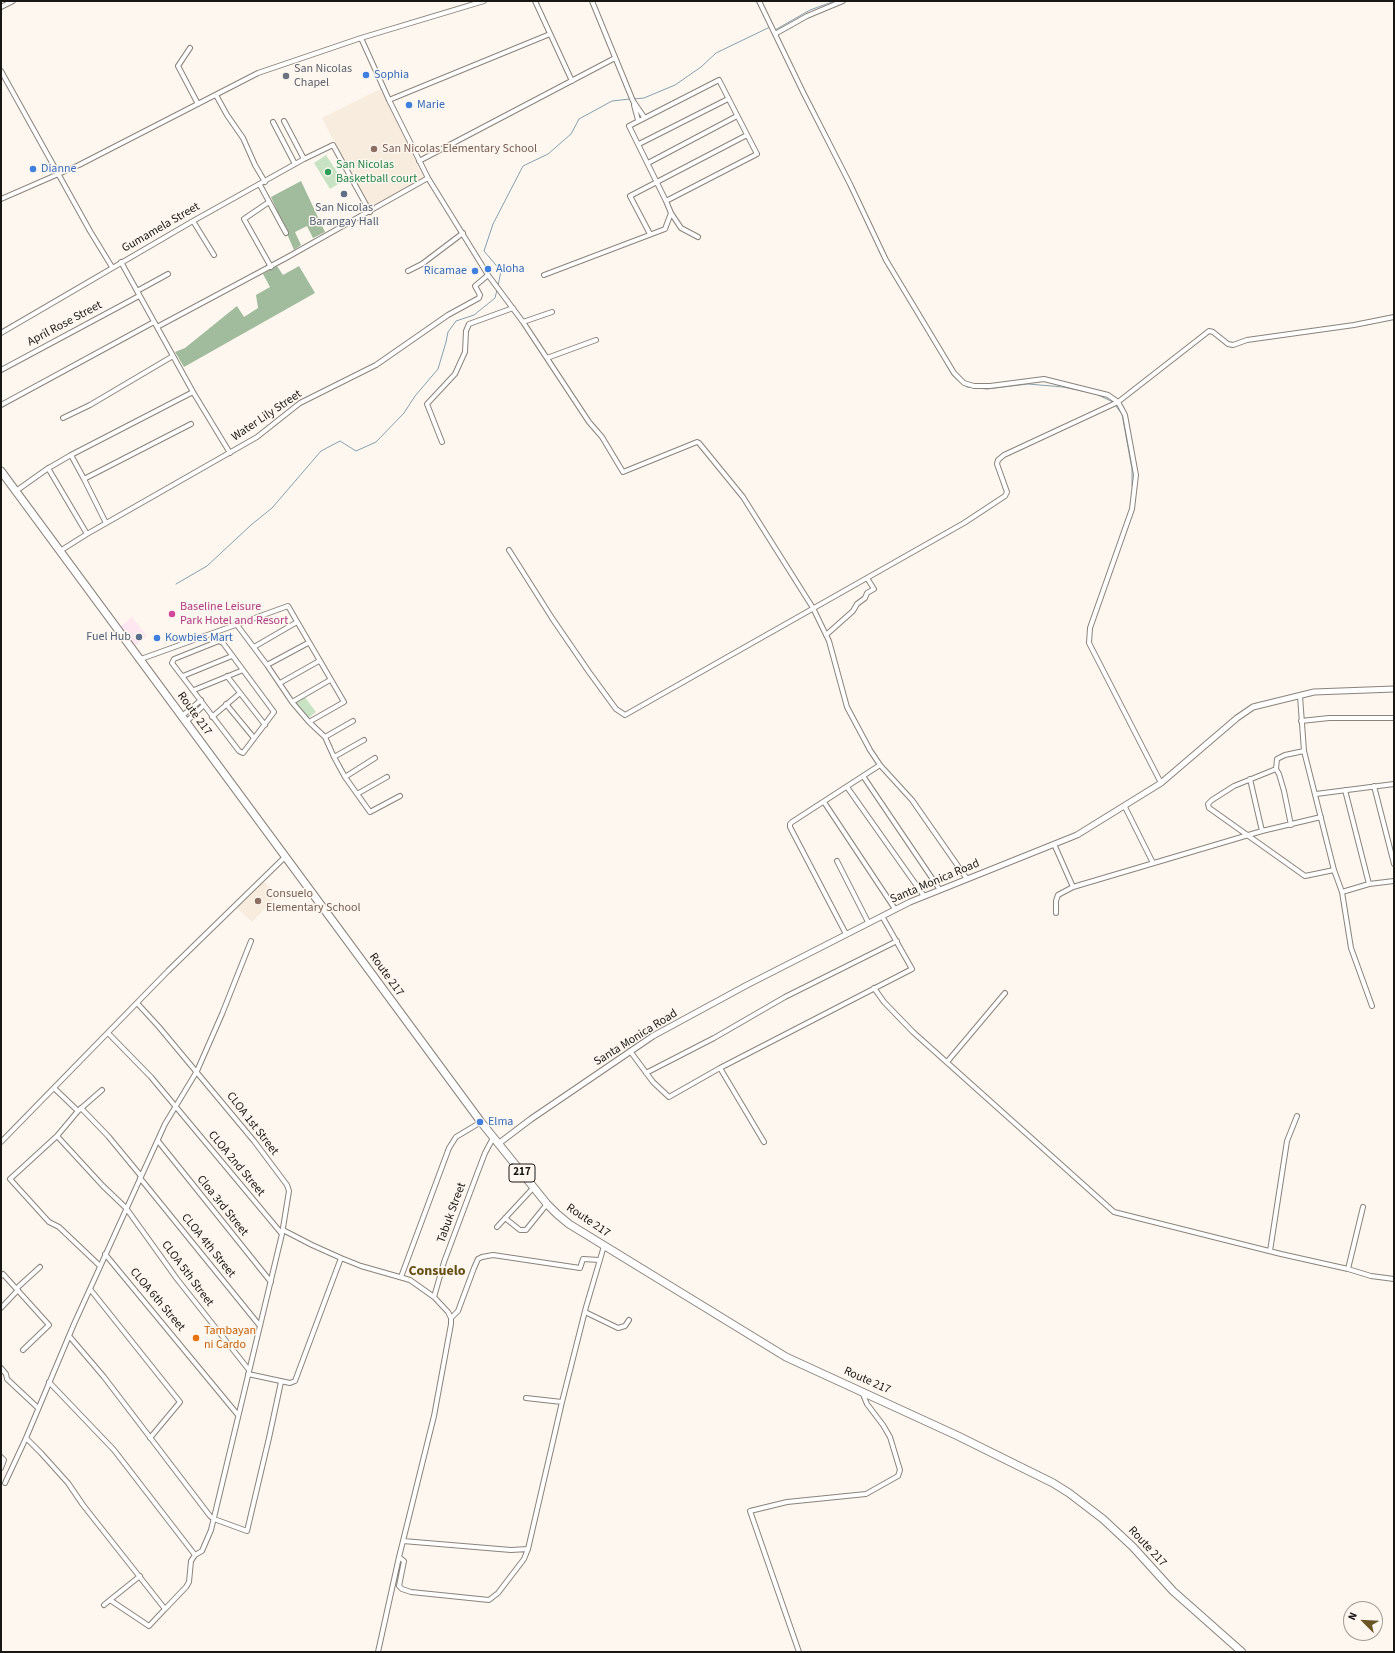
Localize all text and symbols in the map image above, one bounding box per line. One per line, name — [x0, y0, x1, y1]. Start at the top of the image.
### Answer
place label: San Nicolas Chapel — [294, 62, 352, 90]
place label: Sophia — [374, 68, 409, 82]
marker: Sophia — [361, 70, 371, 80]
marker: San Nicolas Chapel — [281, 71, 291, 81]
place label: Marie — [417, 98, 445, 112]
marker: Marie — [404, 100, 414, 110]
place label: San Nicolas Elementary School — [382, 142, 537, 156]
marker: San Nicolas Elementary School — [369, 144, 379, 154]
place label: San Nicolas Basketball court — [336, 158, 417, 186]
place label: Dianne — [41, 162, 76, 176]
marker: Dianne — [28, 164, 38, 174]
marker: San Nicolas Basketball court — [323, 167, 333, 177]
marker: San Nicolas Barangay Hall — [339, 189, 349, 199]
street label: Gumamela Street — [120, 200, 202, 256]
place label: San Nicolas Barangay Hall — [309, 201, 379, 229]
place label: Aloha — [496, 262, 525, 276]
place label: Ricamae — [424, 264, 467, 278]
marker: Aloha — [483, 264, 493, 274]
marker: Ricamae — [470, 266, 480, 276]
street label: April Rose Street — [25, 298, 105, 350]
street label: Water Lily Street — [229, 387, 305, 445]
place label: Baseline Leisure Park Hotel and Resort — [180, 600, 288, 628]
marker: Baseline Leisure Park Hotel and Resort — [167, 609, 177, 619]
place label: Fuel Hub — [86, 630, 131, 644]
place label: Kowbies Mart — [165, 631, 233, 645]
marker: Fuel Hub — [134, 632, 144, 642]
marker: Kowbies Mart — [152, 633, 162, 643]
street label: Route 217 — [174, 690, 214, 738]
street label: Santa Monica Road — [888, 857, 982, 907]
place label: Consuelo Elementary School — [266, 887, 361, 915]
marker: Consuelo Elementary School — [253, 896, 263, 906]
street label: Route 217 — [366, 951, 406, 999]
street label: Santa Monica Road — [592, 1007, 680, 1069]
street label: CLOA 1st Street — [223, 1089, 281, 1159]
place label: Elma — [488, 1115, 513, 1129]
marker: Elma — [475, 1117, 485, 1127]
street label: CLOA 2nd Street — [205, 1128, 267, 1200]
road number: 217 — [509, 1164, 535, 1182]
street label: Cloa 3rd Street — [193, 1173, 251, 1239]
street label: Tabuk Street — [434, 1181, 470, 1245]
street label: Route 217 — [563, 1201, 613, 1241]
street label: CLOA 4th Street — [178, 1211, 238, 1281]
street label: CLOA 5th Street — [158, 1238, 216, 1310]
district label: Consuelo — [408, 1264, 466, 1280]
street label: CLOA 6th Street — [126, 1265, 188, 1335]
place label: Tambayan ni Cardo — [204, 1324, 256, 1352]
marker: Tambayan ni Cardo — [191, 1333, 201, 1343]
street label: Route 217 — [841, 1364, 893, 1398]
street label: Route 217 — [1125, 1524, 1169, 1570]
north arrow — [1343, 1601, 1383, 1641]
text: N — [1344, 1610, 1361, 1623]

